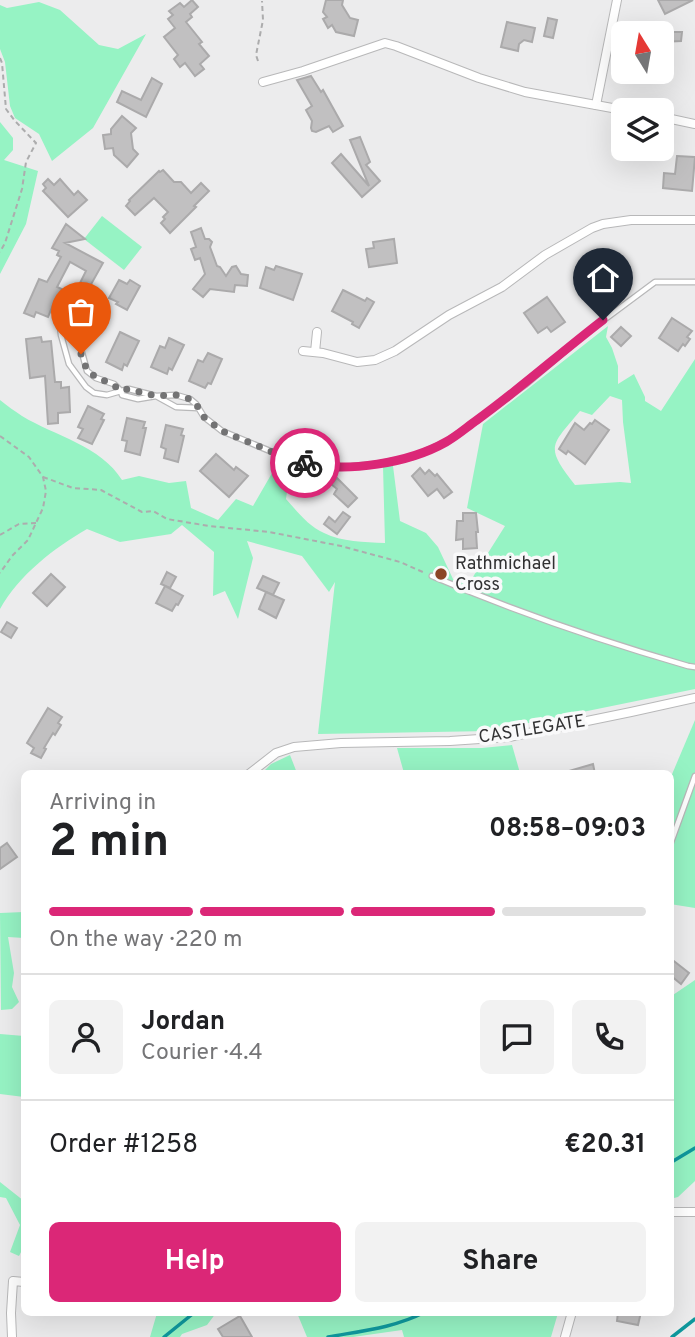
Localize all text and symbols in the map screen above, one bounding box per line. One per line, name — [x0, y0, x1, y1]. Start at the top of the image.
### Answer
north arrow — [611, 21, 674, 84]
map controls — [611, 21, 674, 161]
button: layers — [611, 98, 674, 161]
pin — [573, 248, 633, 320]
icon: home — [584, 259, 622, 297]
pin — [51, 282, 111, 354]
icon: bag — [62, 293, 100, 331]
courier — [270, 428, 340, 498]
icon: bike — [286, 444, 324, 482]
place label: Rathmichael Cross — [455, 553, 556, 597]
marker: Rathmichael Cross — [433, 566, 449, 582]
street label: CASTLEGATE — [477, 710, 587, 750]
text: Arriving in — [49, 789, 156, 818]
text: 08:58–09:03 — [489, 813, 646, 846]
text: 2 min — [49, 814, 169, 873]
text: On the way · 220 m — [49, 926, 243, 955]
button: person — [49, 1000, 123, 1074]
button: chat — [480, 1000, 554, 1074]
button: phone — [572, 1000, 646, 1074]
text: Jordan — [141, 1006, 225, 1039]
text: Courier · 4.4 — [141, 1039, 263, 1068]
text: Order #1258 — [49, 1129, 198, 1162]
text: €20.31 — [564, 1129, 646, 1162]
button: Help — [49, 1222, 341, 1302]
button: Share — [355, 1222, 646, 1302]

